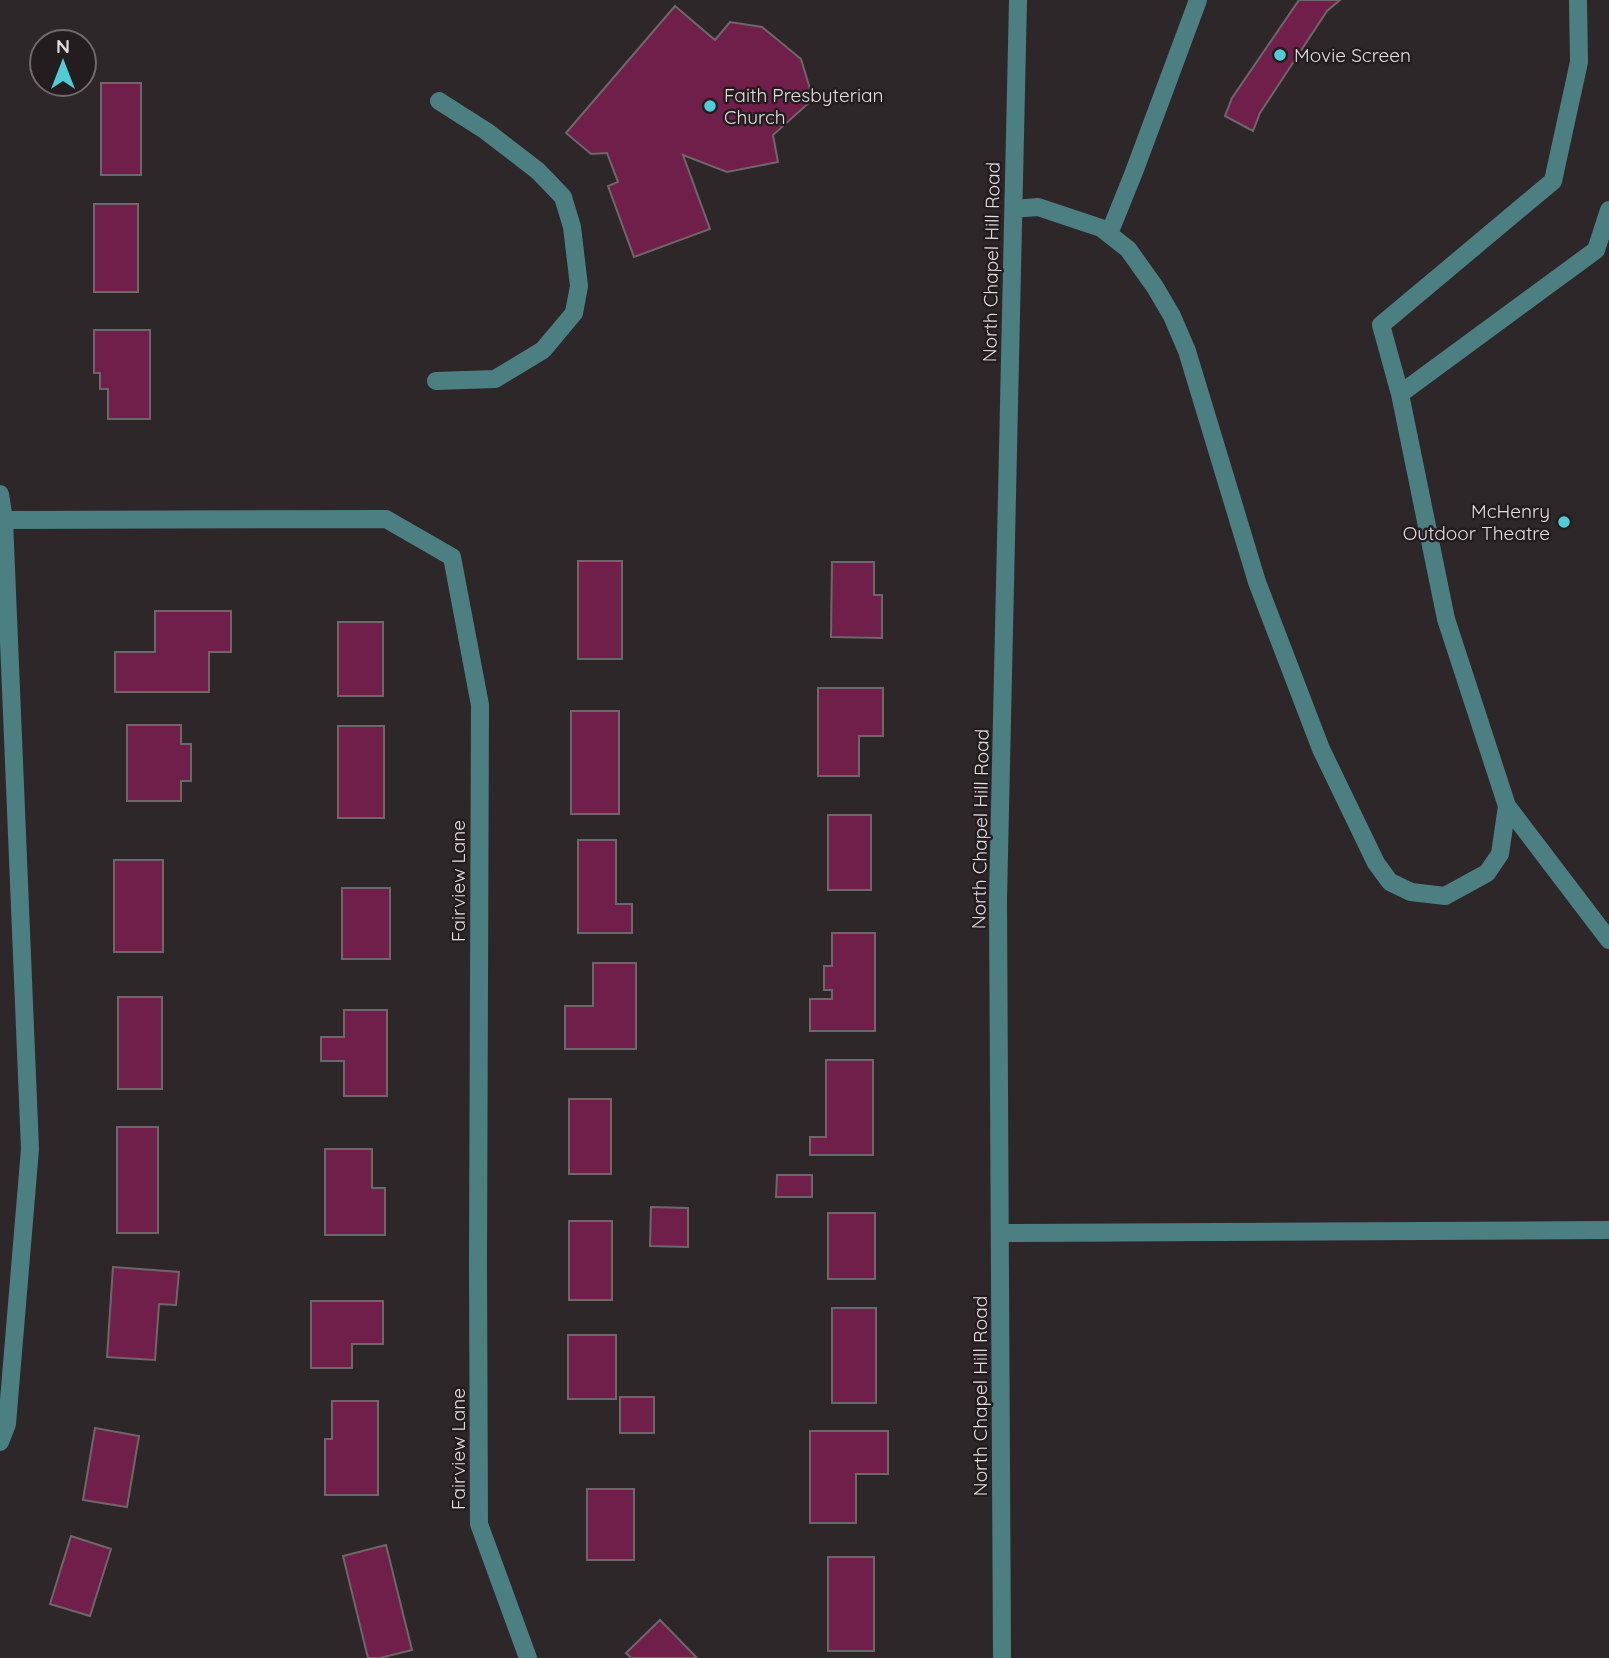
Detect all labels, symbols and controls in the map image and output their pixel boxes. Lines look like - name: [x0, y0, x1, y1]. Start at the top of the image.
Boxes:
- north arrow: [28, 28, 98, 98]
- text: N: [56, 34, 70, 58]
- place label: Movie Screen: [1294, 43, 1411, 67]
- marker: Movie Screen: [1272, 47, 1288, 63]
- place label: Faith Presbyterian Church: [724, 83, 884, 129]
- marker: Faith Presbyterian Church: [702, 98, 718, 114]
- street label: North Chapel Hill Road: [977, 162, 1005, 362]
- place label: McHenry Outdoor Theatre: [1403, 499, 1550, 545]
- marker: McHenry Outdoor Theatre: [1556, 514, 1572, 530]
- street label: North Chapel Hill Road: [966, 729, 994, 929]
- street label: Fairview Lane: [446, 820, 470, 942]
- street label: North Chapel Hill Road: [968, 1296, 992, 1496]
- street label: Fairview Lane: [446, 1388, 470, 1510]

